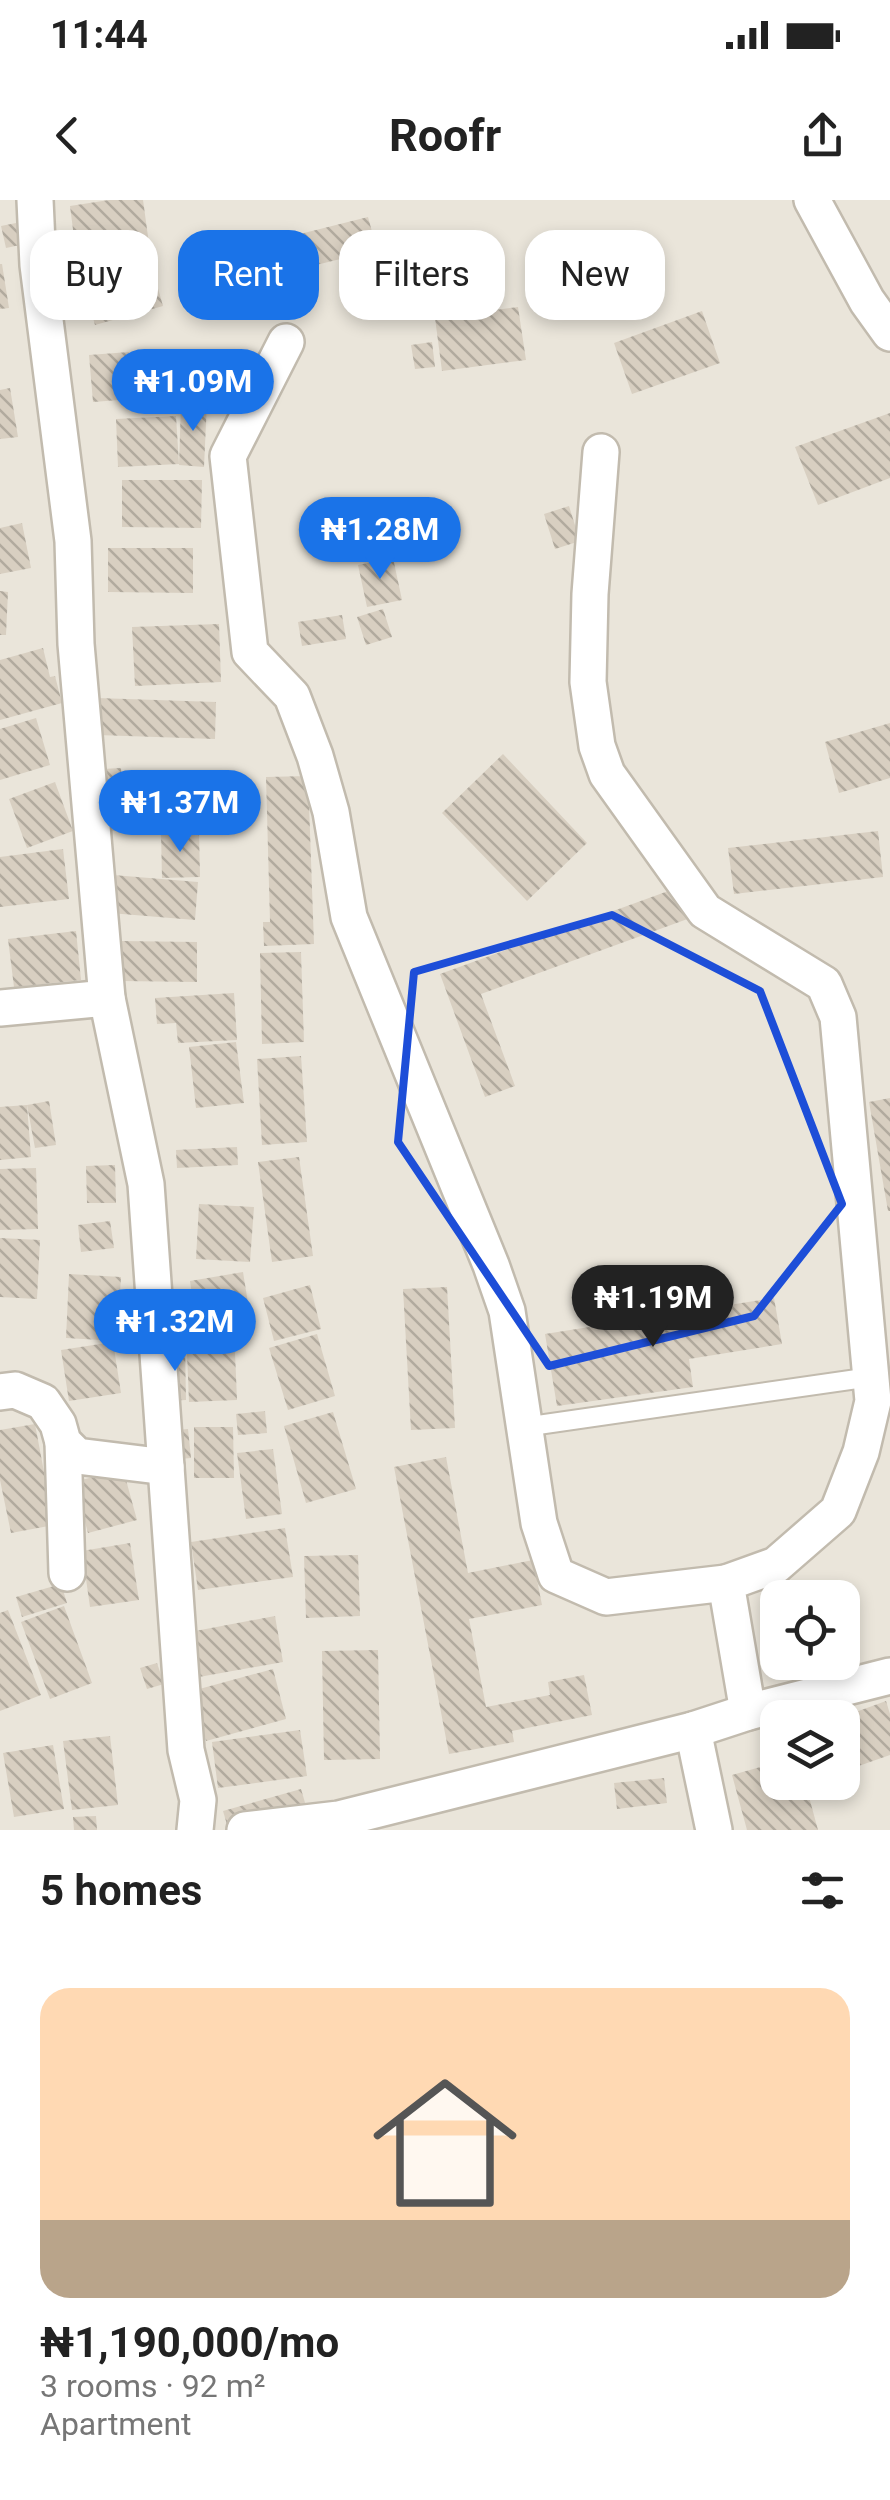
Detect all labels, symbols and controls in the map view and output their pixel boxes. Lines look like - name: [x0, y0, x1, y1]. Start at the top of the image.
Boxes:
- text: 11:44: [50, 13, 148, 57]
- icon: back: [40, 108, 95, 163]
- icon: share: [795, 108, 850, 163]
- text: Roofr: [389, 109, 501, 162]
- chip: Buy: [30, 230, 158, 320]
- chip: Rent: [178, 230, 319, 320]
- chip: Filters: [339, 230, 505, 320]
- chip: New: [525, 230, 665, 320]
- pin: ₦1.09M: [112, 349, 274, 434]
- text: ₦1.09M: [134, 362, 252, 400]
- pin: ₦1.28M: [299, 497, 461, 582]
- text: ₦1.28M: [321, 510, 439, 548]
- pin: ₦1.37M: [99, 770, 261, 855]
- text: ₦1.37M: [121, 783, 239, 821]
- pin: ₦1.19M: [572, 1265, 734, 1350]
- text: ₦1.19M: [594, 1278, 712, 1316]
- pin: ₦1.32M: [94, 1289, 256, 1374]
- text: ₦1.32M: [116, 1302, 234, 1340]
- map controls: [760, 1580, 860, 1800]
- button: locate: [760, 1580, 860, 1680]
- button: layers: [760, 1700, 860, 1800]
- icon: filters: [795, 1863, 850, 1918]
- text: 5 homes: [40, 1866, 202, 1915]
- icon: home: [355, 2053, 535, 2233]
- text: ₦1,190,000/mo: [40, 2318, 339, 2367]
- text: 3 rooms · 92 m²: [40, 2367, 265, 2405]
- text: Apartment: [40, 2405, 192, 2443]

